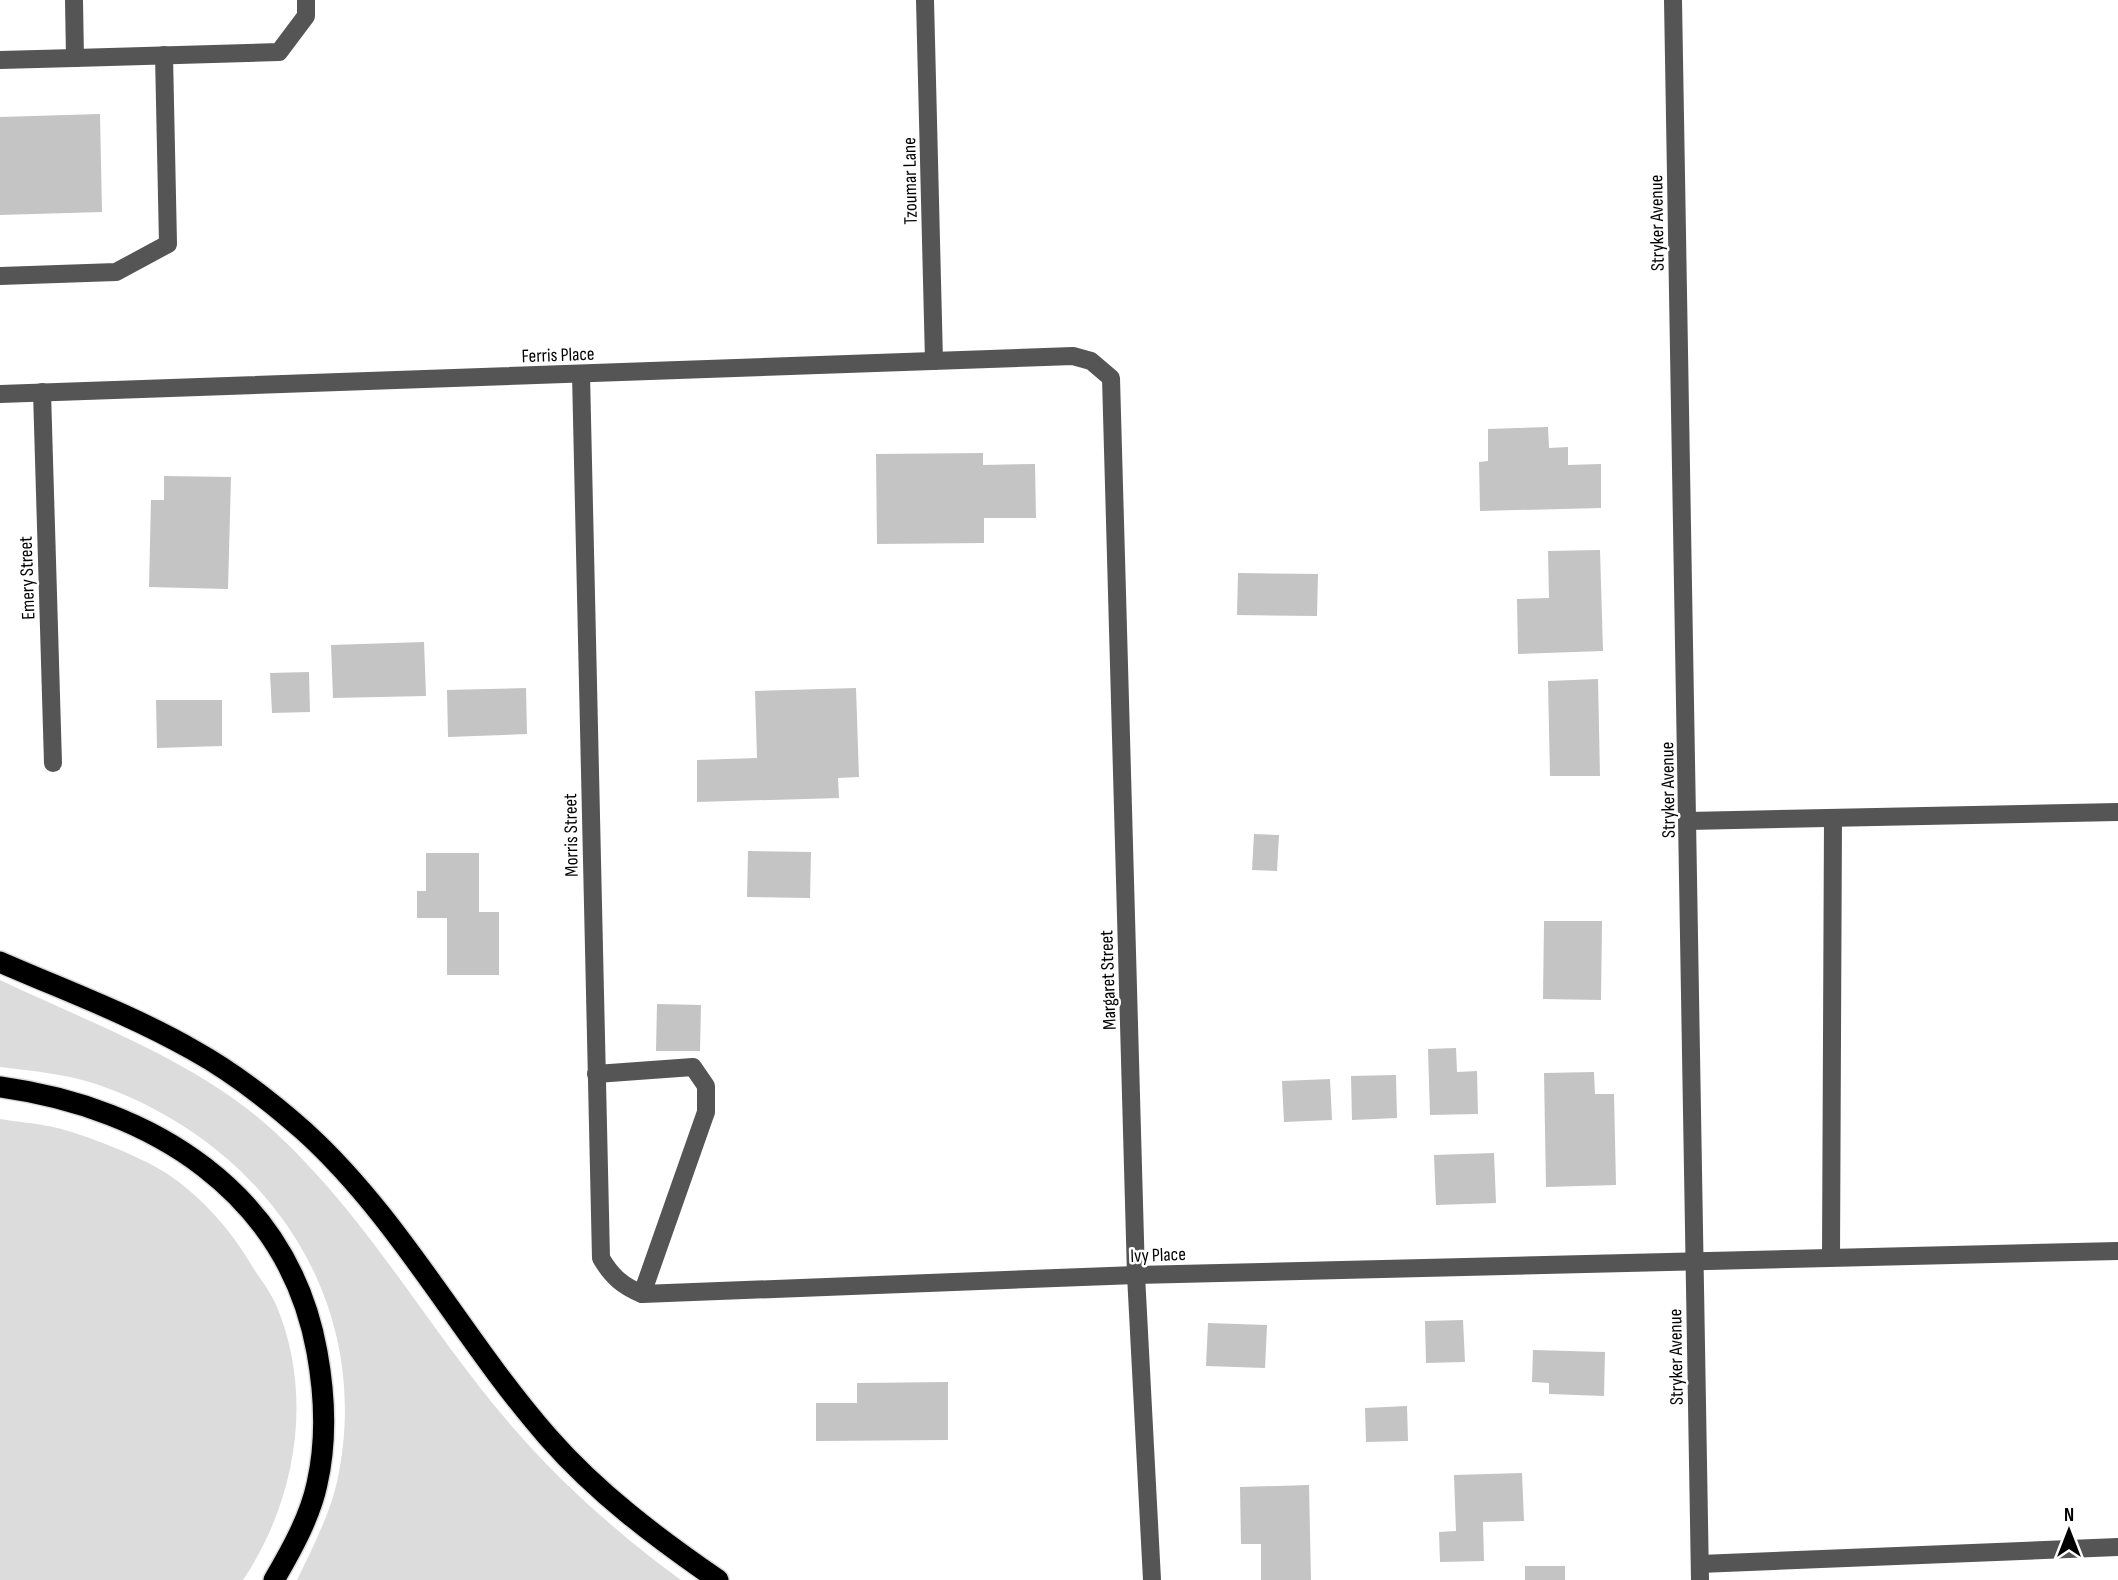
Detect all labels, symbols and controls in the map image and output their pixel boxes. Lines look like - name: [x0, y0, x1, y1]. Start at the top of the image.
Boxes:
- street label: Tzoumar Lane: [898, 137, 923, 225]
- street label: Stryker Avenue: [1645, 175, 1670, 271]
- street label: Ferris Place: [521, 343, 595, 368]
- street label: Emery Street: [15, 536, 40, 620]
- street label: Stryker Avenue: [1656, 742, 1681, 838]
- street label: Morris Street: [559, 793, 584, 877]
- street label: Margaret Street: [1095, 929, 1122, 1030]
- street label: Ivy Place: [1130, 1243, 1186, 1268]
- street label: Stryker Avenue: [1664, 1309, 1689, 1405]
- north arrow: [2034, 1496, 2104, 1566]
- text: N: [2064, 1504, 2074, 1527]

